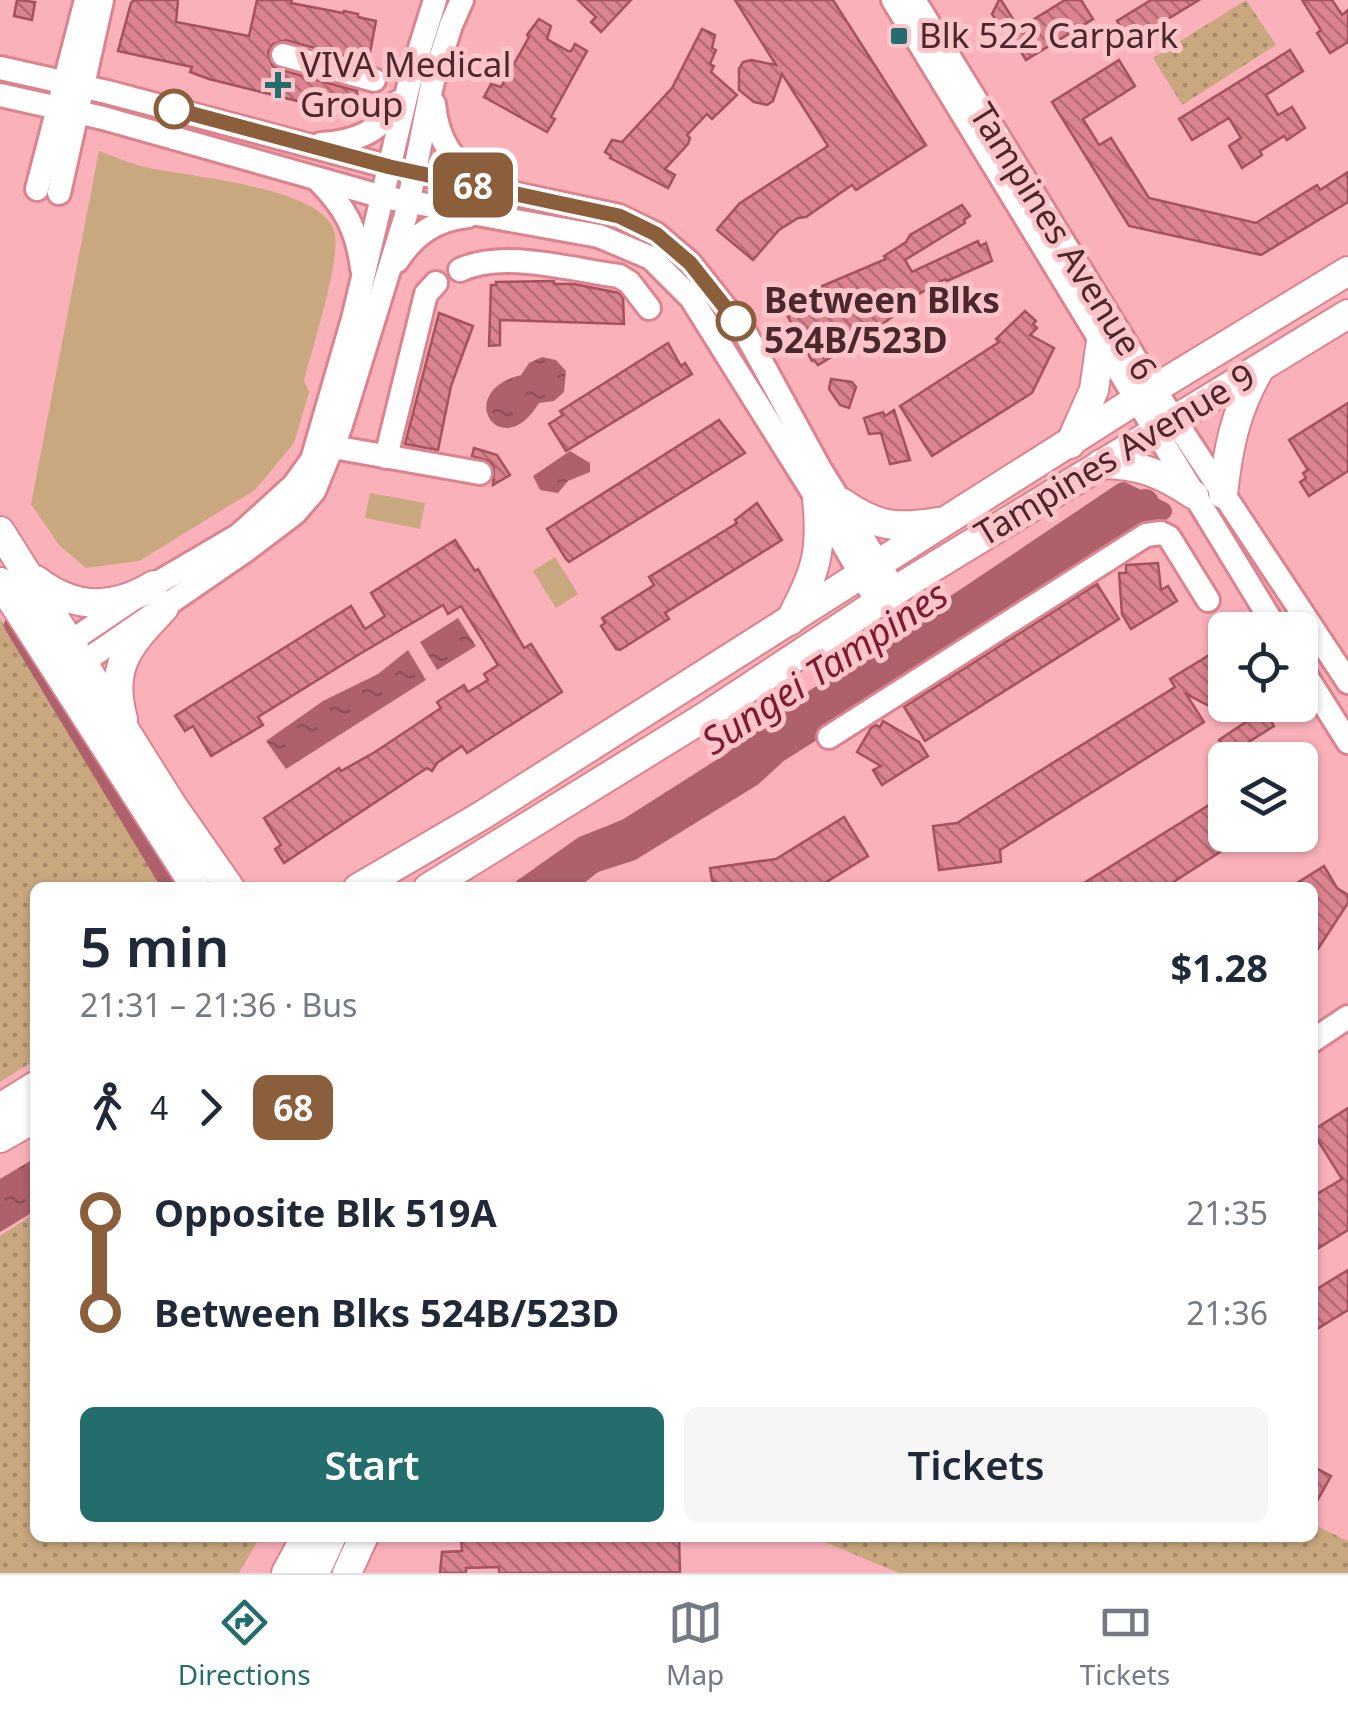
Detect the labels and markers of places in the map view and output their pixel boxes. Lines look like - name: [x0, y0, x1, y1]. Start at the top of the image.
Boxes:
- place label: Blk 522 Carpark: [919, 11, 1179, 58]
- marker: Blk 522 Carpark: [888, 25, 910, 47]
- place label: VIVA Medical Group: [300, 40, 511, 127]
- marker: VIVA Medical Group: [265, 72, 291, 98]
- unlabelled marker: [155, 90, 193, 128]
- place label: Between Blks 524B/523D: [764, 276, 1000, 363]
- marker: Between Blks 524B/523D: [717, 302, 755, 340]

